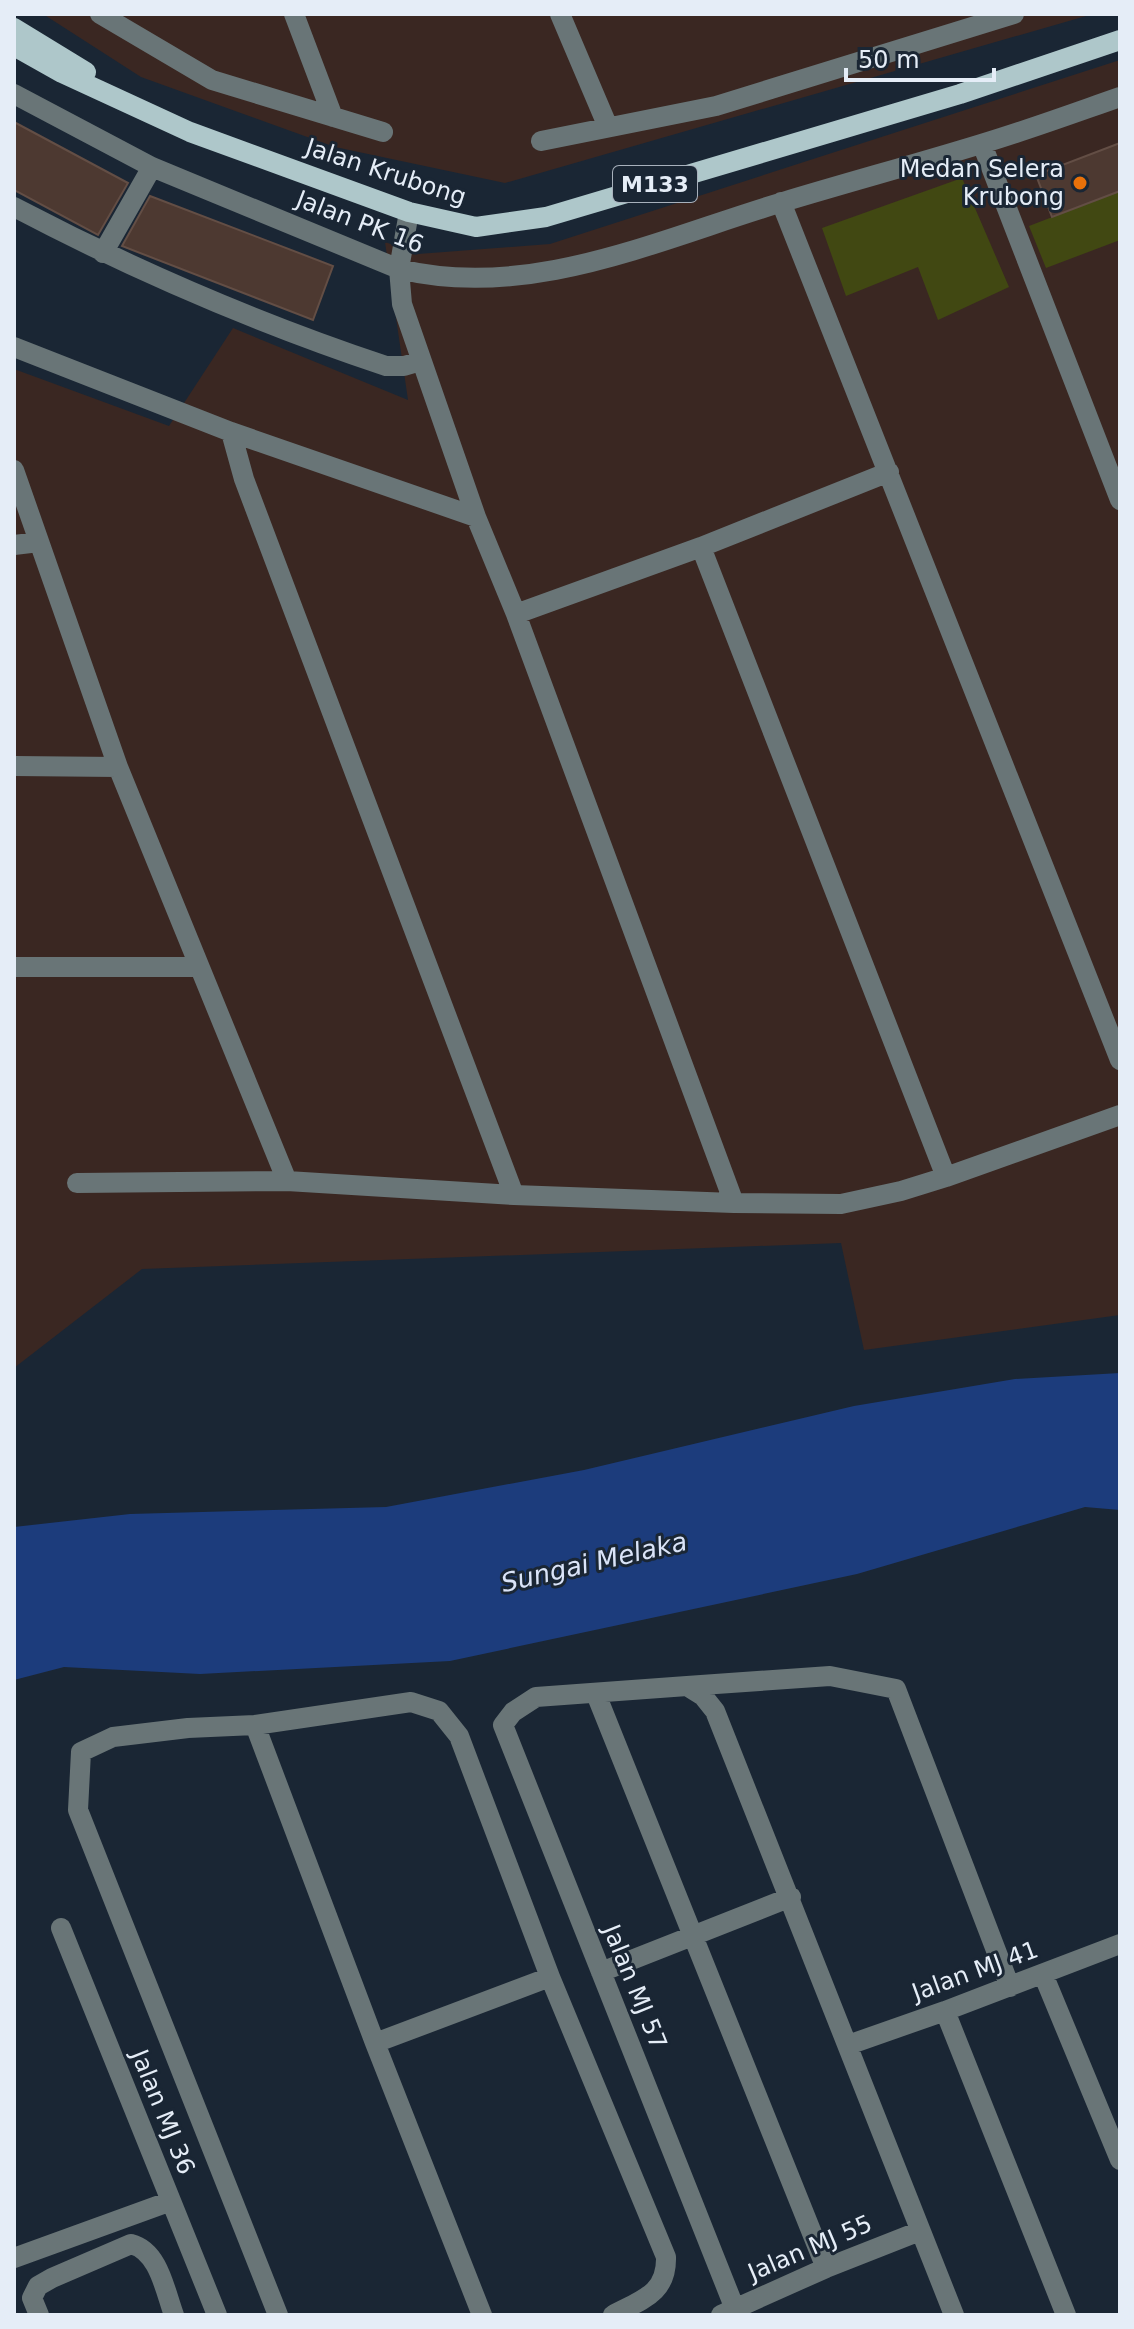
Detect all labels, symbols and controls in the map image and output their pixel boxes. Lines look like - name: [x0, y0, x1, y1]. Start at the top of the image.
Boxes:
- scale bar: [846, 32, 994, 82]
- text: 50 m: [858, 46, 920, 74]
- street label: Jalan Krubong: [300, 132, 470, 211]
- place label: Medan Selera Krubong: [900, 155, 1064, 211]
- road number: M133: [613, 166, 697, 202]
- marker: Medan Selera Krubong: [1071, 174, 1089, 192]
- street label: Jalan PK 16: [290, 184, 428, 259]
- water label: Sungai Melaka: [498, 1526, 690, 1598]
- street label: Jalan MJ 57: [597, 1919, 673, 2053]
- street label: Jalan MJ 41: [906, 1935, 1042, 2007]
- street label: Jalan MJ 36: [125, 2044, 201, 2178]
- street label: Jalan MJ 55: [742, 2209, 876, 2287]

